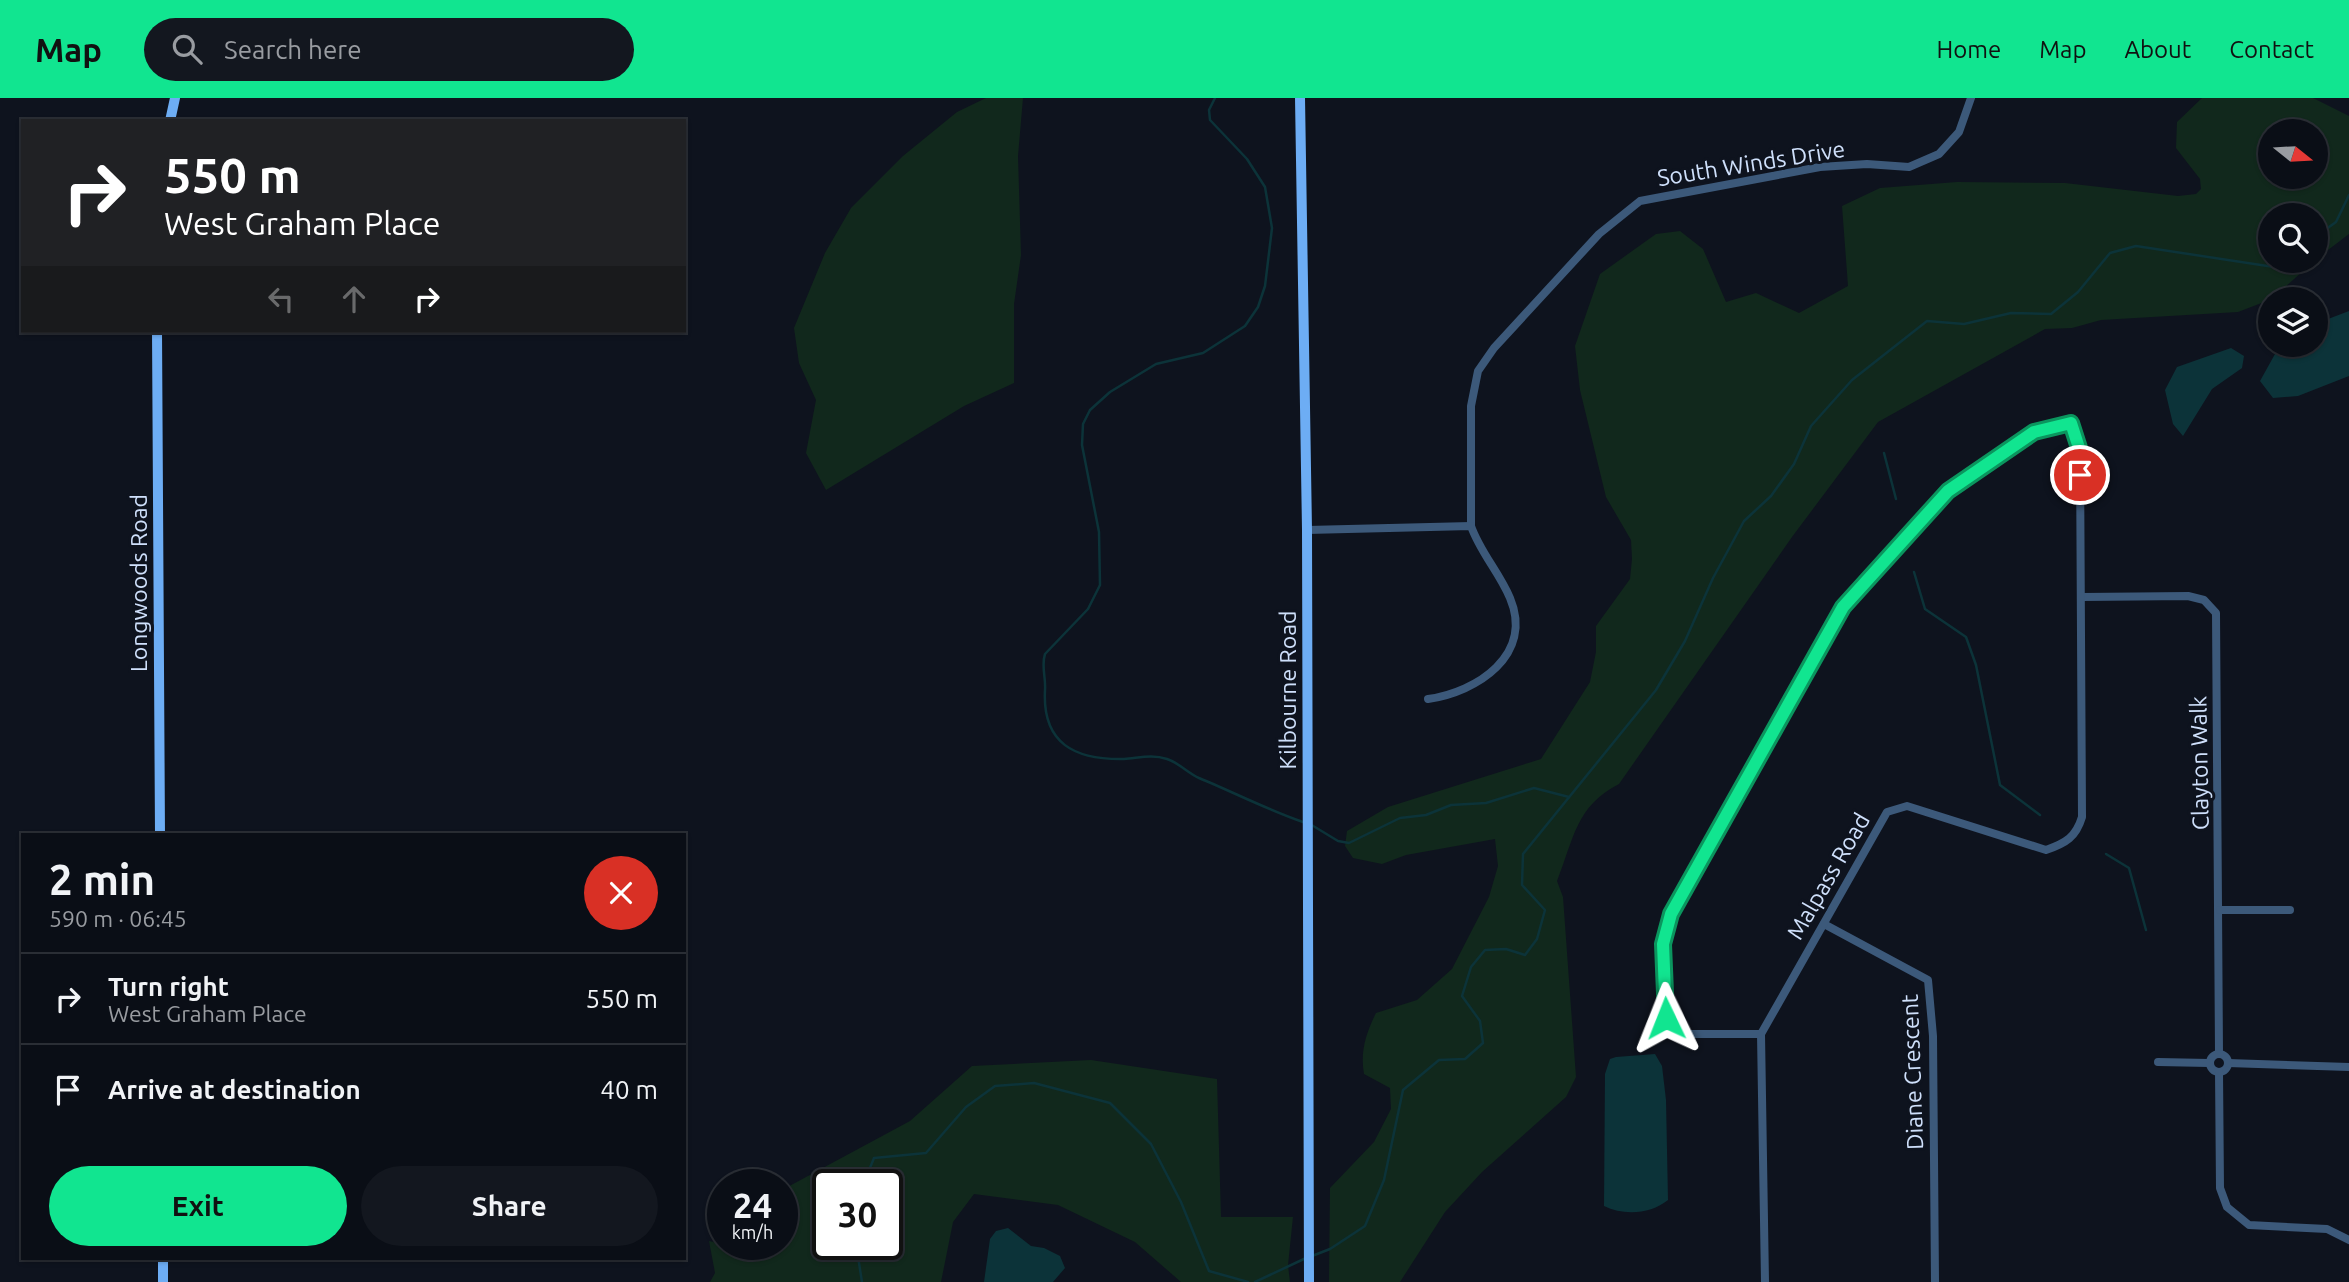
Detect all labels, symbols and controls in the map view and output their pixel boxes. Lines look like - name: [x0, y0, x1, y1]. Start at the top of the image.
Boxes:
- search box: [144, 18, 634, 81]
- icon: search: [168, 30, 206, 68]
- text: Map: [35, 31, 102, 68]
- text: Search here: [224, 35, 362, 64]
- text: Home: [1936, 36, 2001, 63]
- text: Map: [2039, 36, 2086, 63]
- text: About: [2124, 36, 2191, 63]
- text: Contact: [2229, 36, 2314, 63]
- north arrow: [2258, 119, 2328, 189]
- map controls: [2258, 119, 2328, 357]
- street label: South Winds Drive: [1655, 136, 1847, 190]
- icon: right: [49, 147, 140, 238]
- text: 550 m: [164, 147, 301, 202]
- button: search: [2258, 203, 2328, 273]
- text: West Graham Place: [164, 205, 440, 241]
- icon: left: [262, 280, 300, 318]
- icon: ahead: [335, 280, 373, 318]
- icon: right: [408, 280, 446, 318]
- button: layers: [2258, 287, 2328, 357]
- pin: [2050, 445, 2110, 505]
- icon: arrive: [2061, 456, 2099, 494]
- street label: Longwoods Road: [126, 494, 151, 672]
- street label: Kilbourne Road: [1275, 611, 1300, 769]
- street label: Clayton Walk: [2185, 695, 2213, 830]
- street label: Malpass Road: [1782, 809, 1874, 943]
- text: 2 min: [49, 856, 155, 903]
- button: close: [584, 856, 658, 930]
- text: 590 m · 06:45: [49, 906, 187, 931]
- text: Turn right: [108, 972, 229, 1001]
- icon: right: [49, 980, 87, 1018]
- position arrow: [1629, 981, 1703, 1055]
- text: 550 m: [586, 984, 658, 1013]
- street label: Diane Crescent: [1897, 994, 1927, 1150]
- text: West Graham Place: [108, 1001, 307, 1026]
- icon: arrive: [49, 1071, 87, 1109]
- text: Arrive at destination: [108, 1075, 361, 1104]
- text: 40 m: [600, 1075, 658, 1104]
- button: Exit: [49, 1166, 347, 1246]
- button: Share: [361, 1166, 658, 1246]
- speed limit sign: 30: [812, 1169, 903, 1260]
- text: 24: [733, 1185, 772, 1225]
- text: km/h: [732, 1222, 773, 1242]

